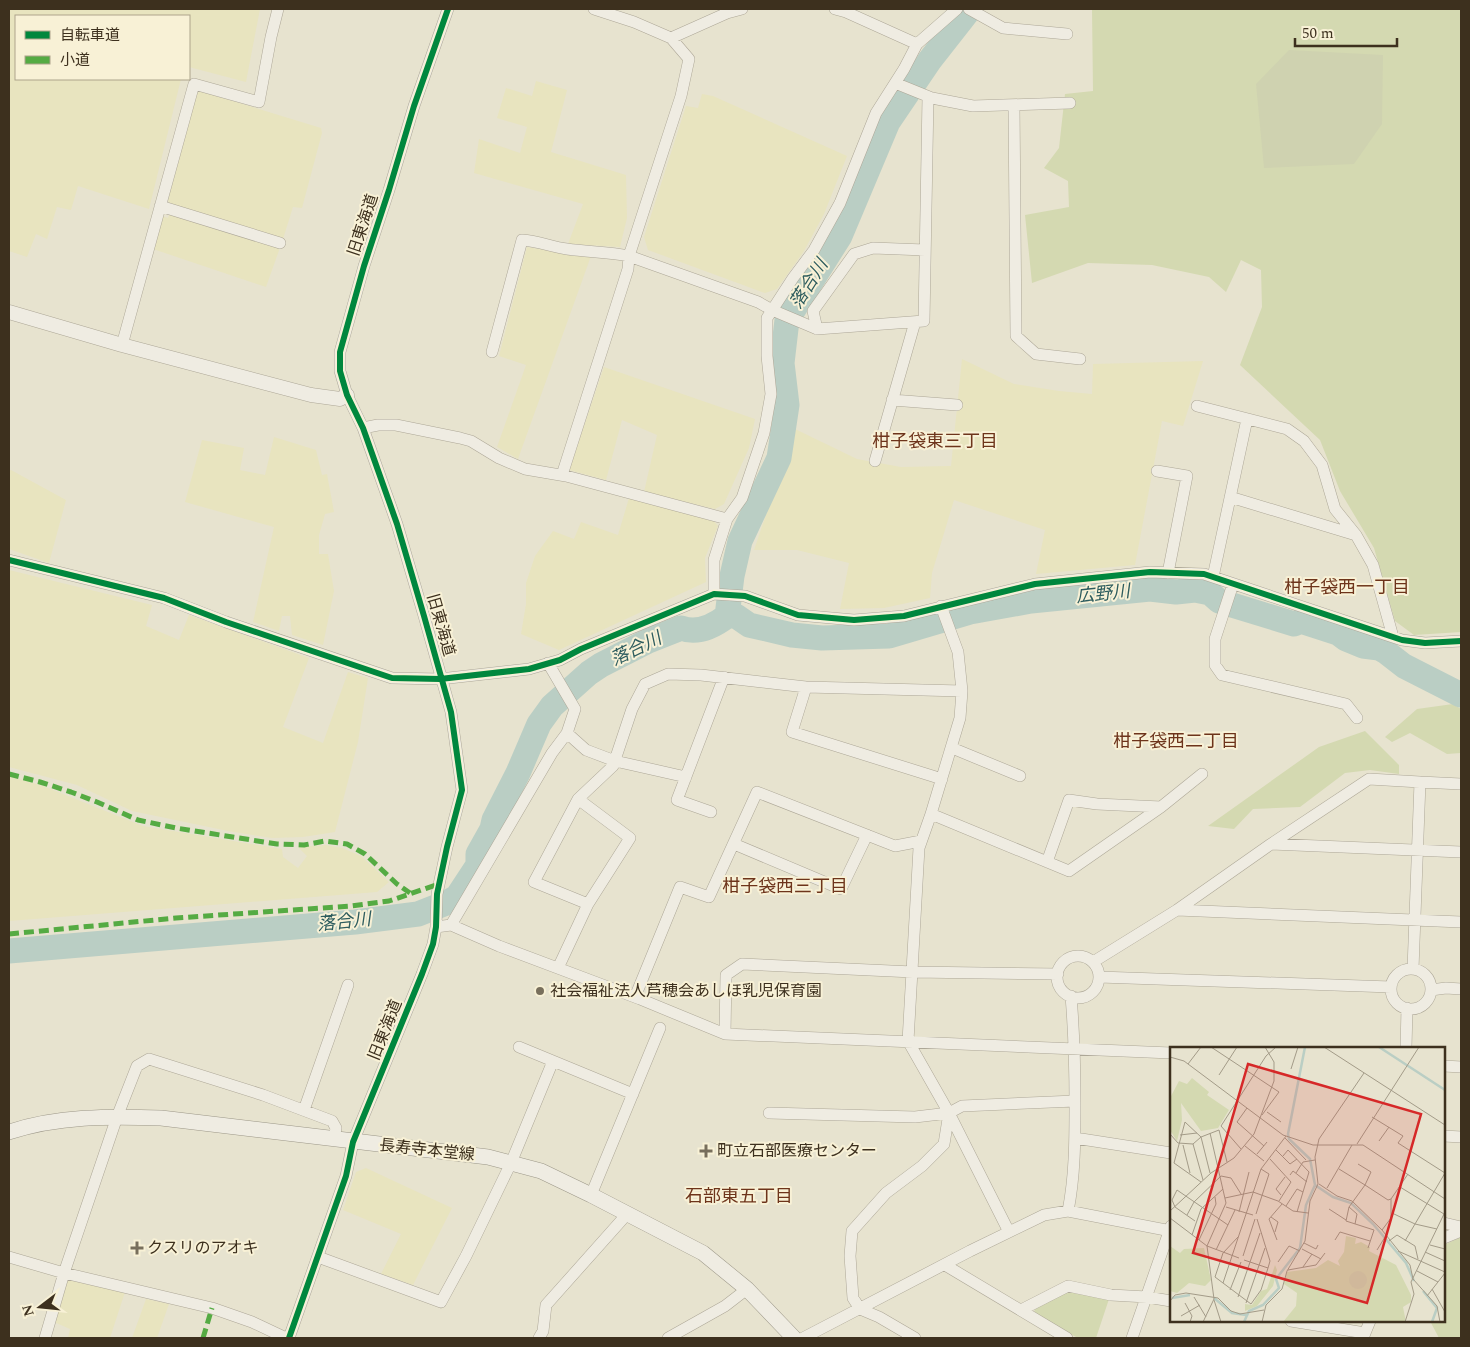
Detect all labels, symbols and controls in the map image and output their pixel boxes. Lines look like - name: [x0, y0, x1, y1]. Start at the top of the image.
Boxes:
- legend: [15, 15, 190, 80]
- scale bar: [1295, 15, 1398, 47]
- text: 50 m: [1302, 22, 1334, 45]
- text: 自転車道: [60, 24, 120, 47]
- text: 小道: [60, 49, 90, 72]
- street label: 旧東海道: [342, 191, 384, 259]
- water label: 落合川: [783, 252, 836, 314]
- district label: 柑子袋東三丁目: [872, 428, 998, 455]
- district label: 柑子袋西一丁目: [1284, 574, 1410, 601]
- water label: 広野川: [1075, 578, 1133, 610]
- street label: 旧東海道: [421, 591, 461, 659]
- water label: 落合川: [606, 624, 668, 673]
- district label: 柑子袋西二丁目: [1113, 728, 1239, 755]
- district label: 柑子袋西三丁目: [722, 873, 848, 900]
- water label: 落合川: [316, 906, 374, 938]
- place label: 社会福祉法人芦穂会あしほ乳児保育園: [550, 979, 822, 1003]
- marker: 社会福祉法人芦穂会あしほ乳児保育園: [534, 985, 546, 997]
- street label: 旧東海道: [362, 996, 408, 1064]
- inset map: [1170, 1047, 1445, 1322]
- street label: 長寿寺本堂線: [378, 1133, 476, 1167]
- place label: 町立石部医療センター: [717, 1139, 877, 1163]
- marker: 町立石部医療センター: [699, 1144, 713, 1158]
- district label: 石部東五丁目: [685, 1183, 793, 1210]
- place label: クスリのアオキ: [147, 1236, 259, 1260]
- marker: クスリのアオキ: [131, 1242, 143, 1254]
- north arrow: [15, 1282, 65, 1332]
- text: N: [16, 1302, 40, 1319]

